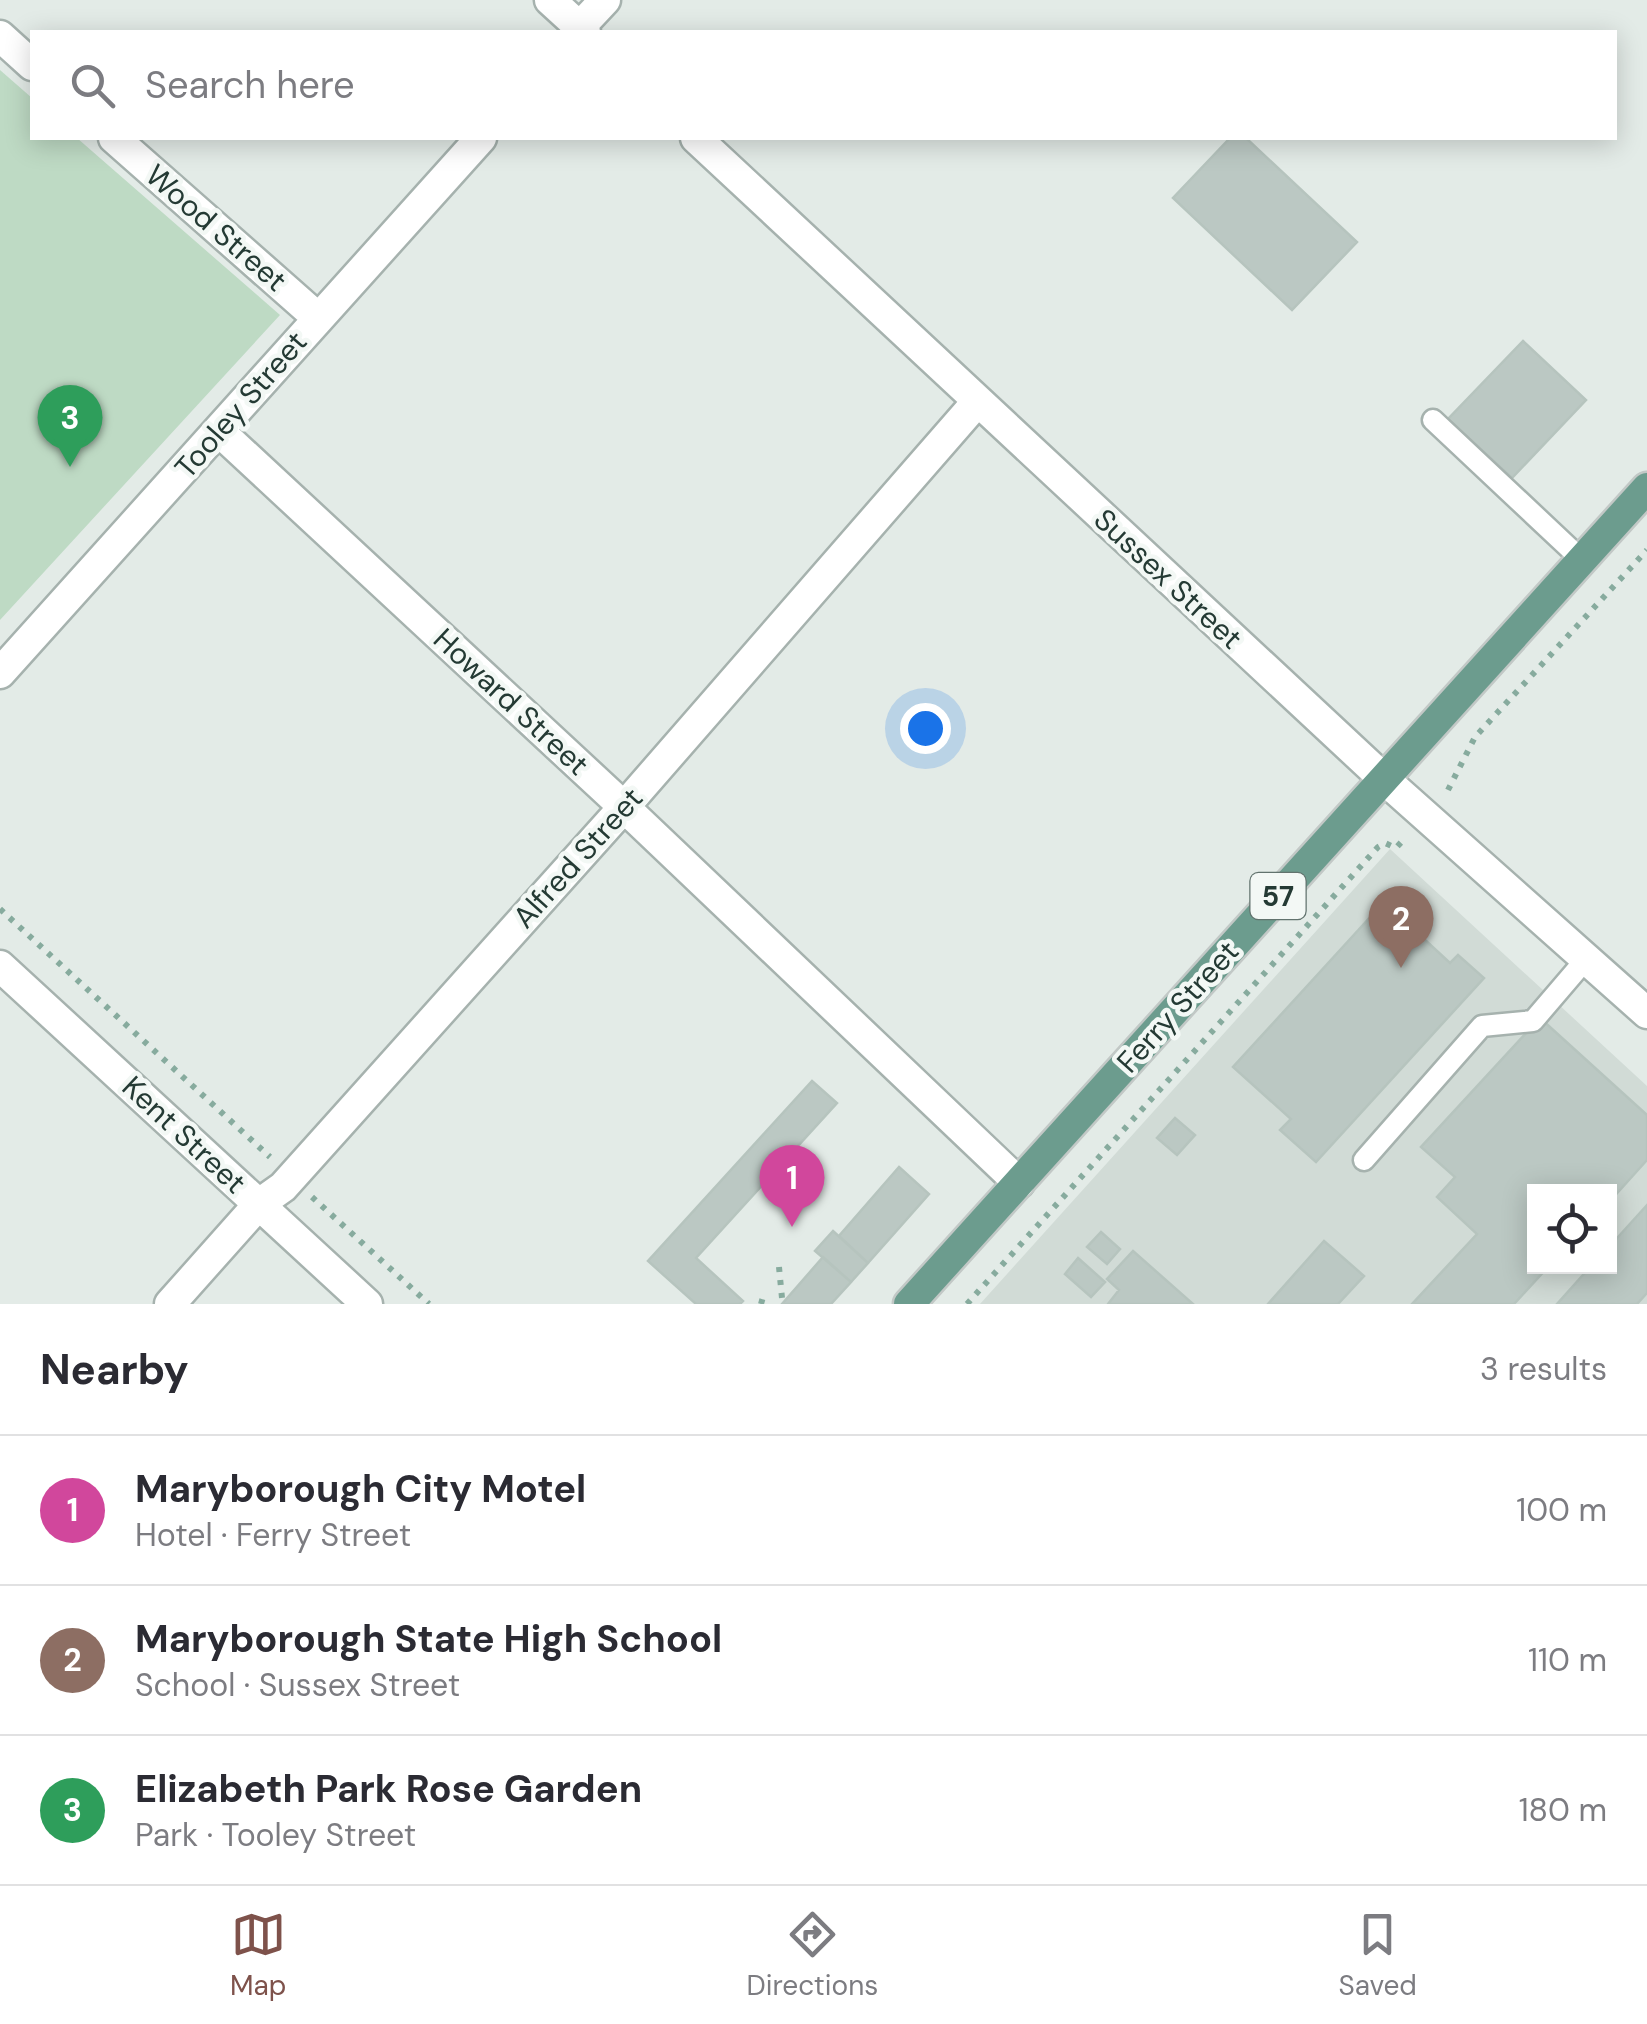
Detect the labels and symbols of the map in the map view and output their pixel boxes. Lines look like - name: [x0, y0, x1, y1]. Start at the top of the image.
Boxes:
- street label: Wood Street: [138, 156, 295, 300]
- street label: Tooley Street: [166, 323, 315, 486]
- pin: 3: [38, 384, 102, 467]
- street label: Sussex Street: [1086, 500, 1251, 657]
- street label: Howard Street: [425, 620, 597, 784]
- your location: [900, 703, 951, 754]
- street label: Alfred Street: [504, 779, 651, 936]
- road number: 57: [1250, 873, 1306, 919]
- pin: 2: [1368, 886, 1434, 968]
- street label: Ferry Street: [1108, 933, 1247, 1081]
- street label: Kent Street: [114, 1067, 255, 1202]
- pin: 1: [760, 1144, 824, 1227]

